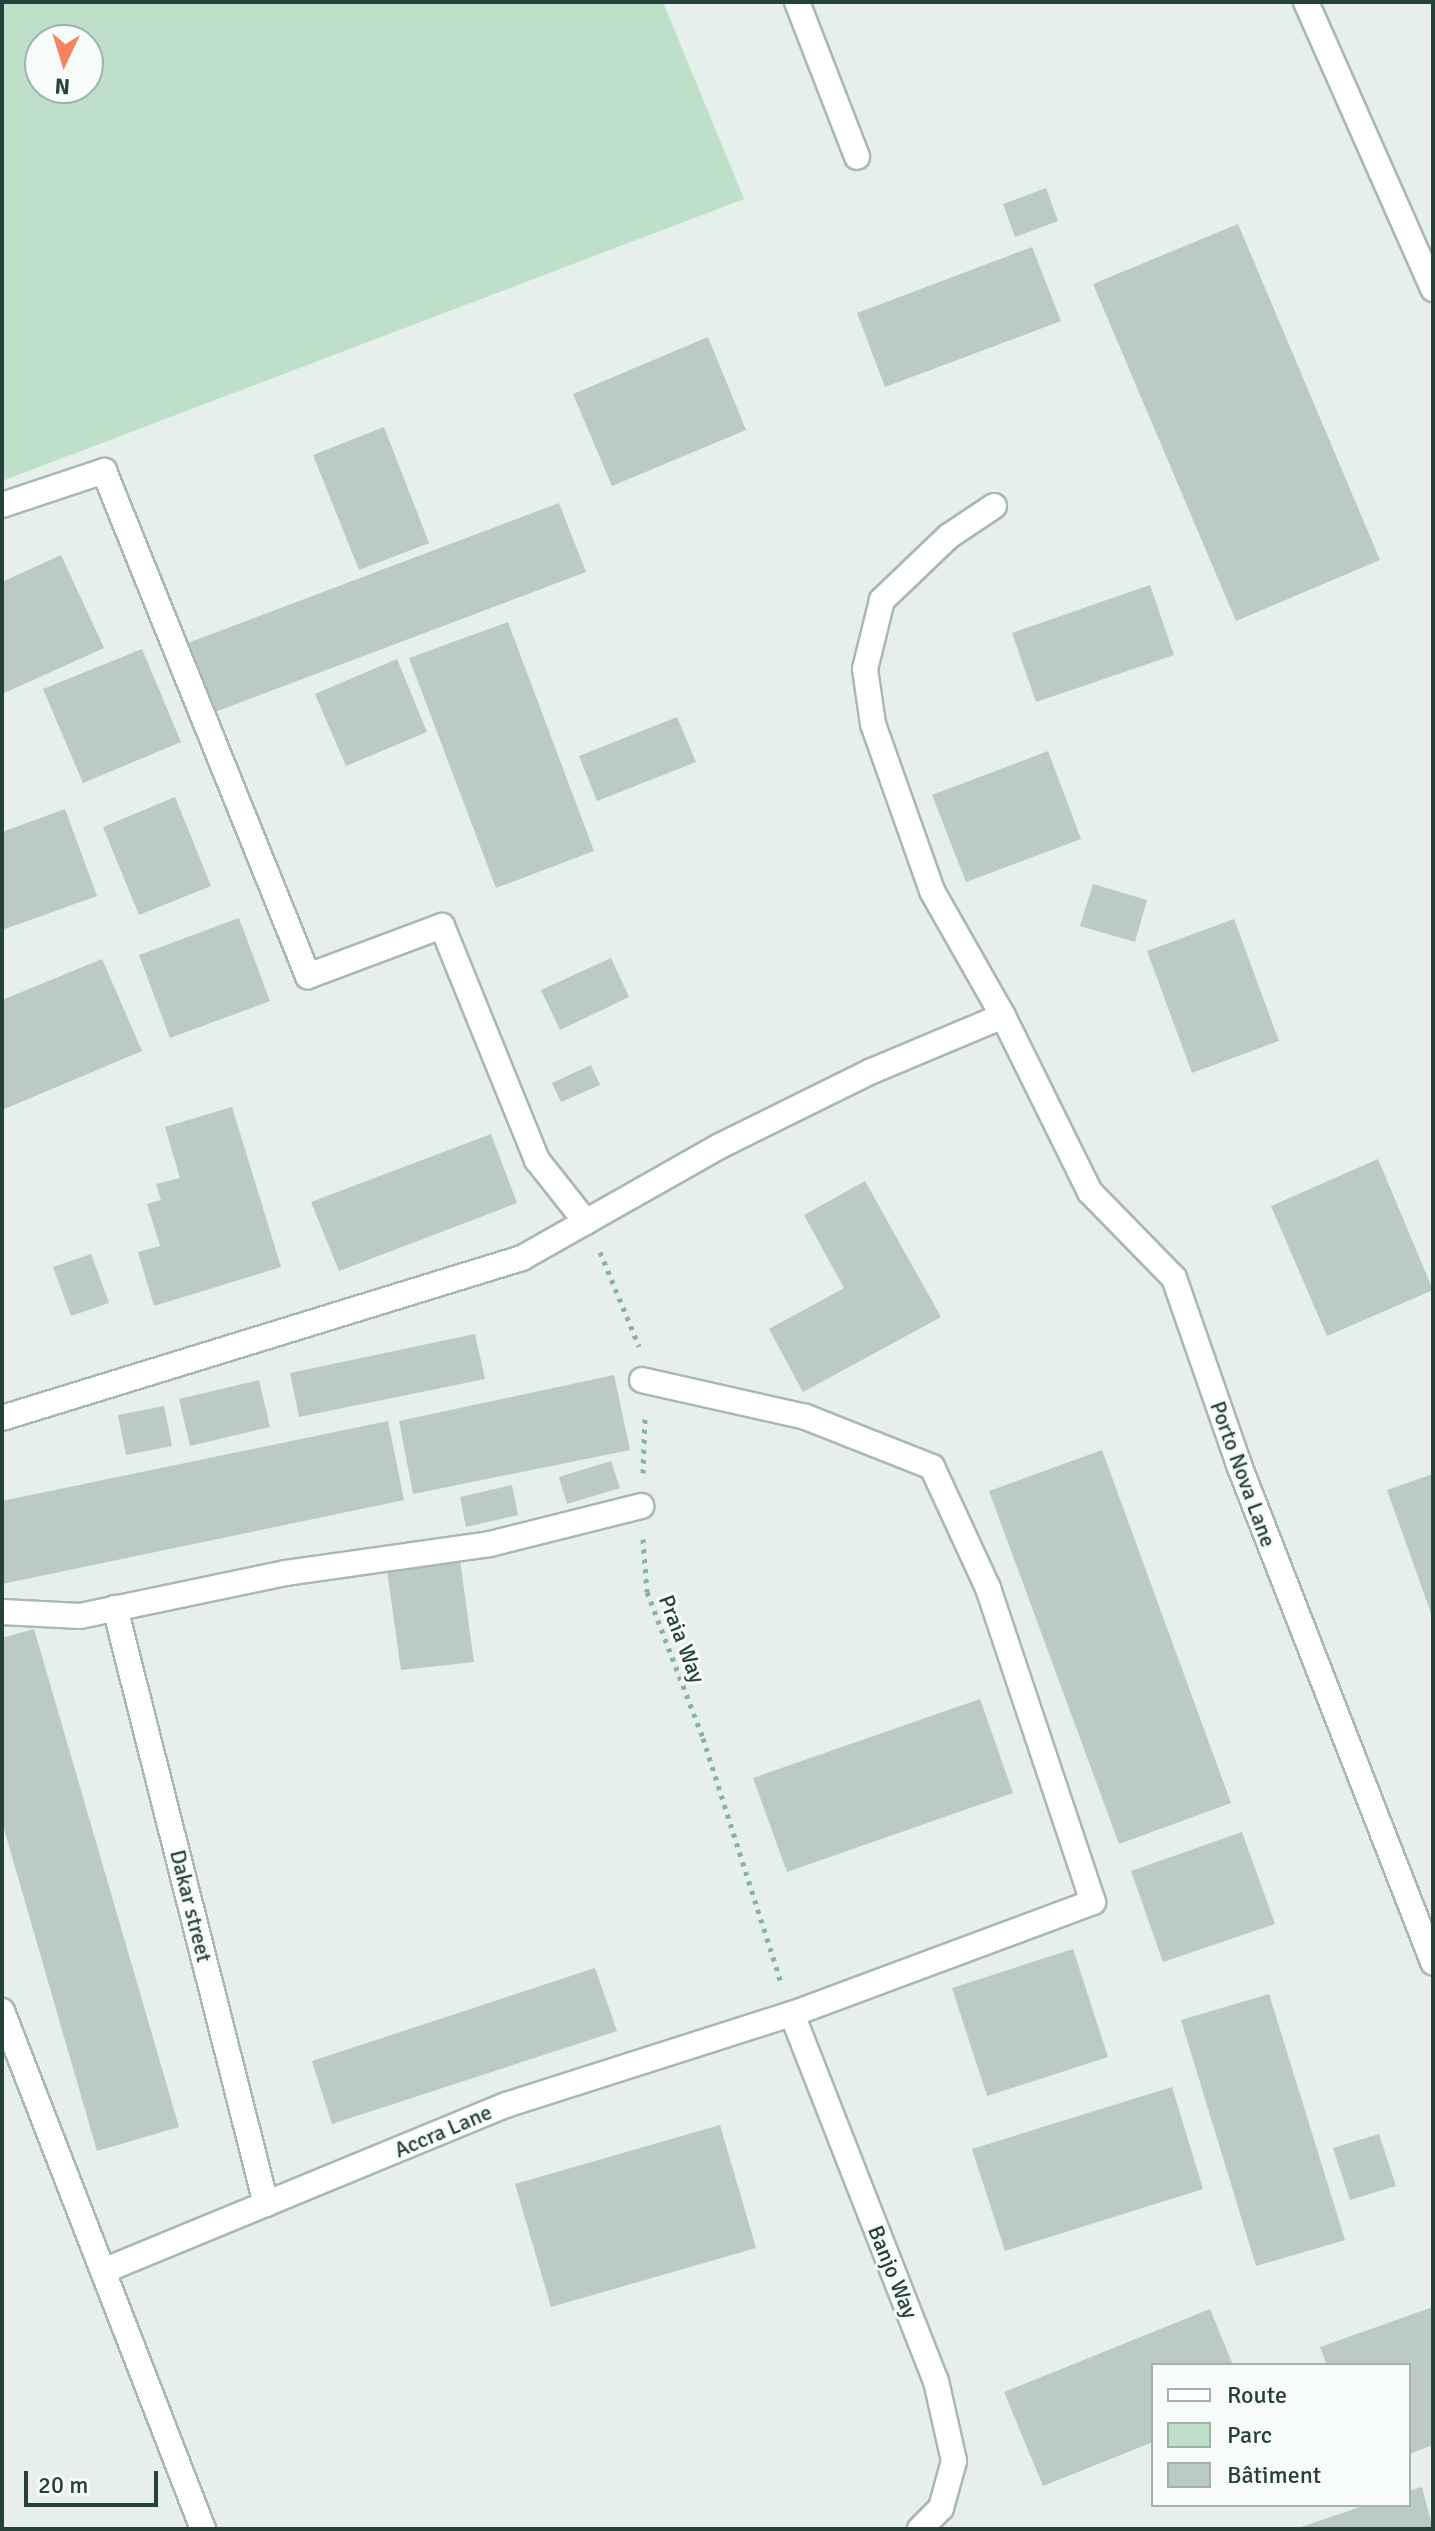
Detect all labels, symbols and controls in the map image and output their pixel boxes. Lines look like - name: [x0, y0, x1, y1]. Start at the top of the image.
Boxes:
- north arrow: [24, 24, 104, 104]
- text: N: [54, 72, 71, 100]
- street label: Porto Nova Lane: [1204, 1397, 1282, 1551]
- street label: Praia Way: [653, 1591, 711, 1687]
- street label: Dakar street: [164, 1847, 218, 1965]
- street label: Accra Lane: [390, 2099, 496, 2163]
- street label: Banjo Way: [862, 2222, 924, 2322]
- legend: [1151, 2363, 1411, 2507]
- text: Route: [1227, 2380, 1287, 2410]
- text: Parc: [1227, 2420, 1272, 2450]
- scale bar: [28, 2455, 162, 2505]
- text: Bâtiment: [1227, 2460, 1321, 2490]
- text: 20 m: [38, 2470, 88, 2500]

